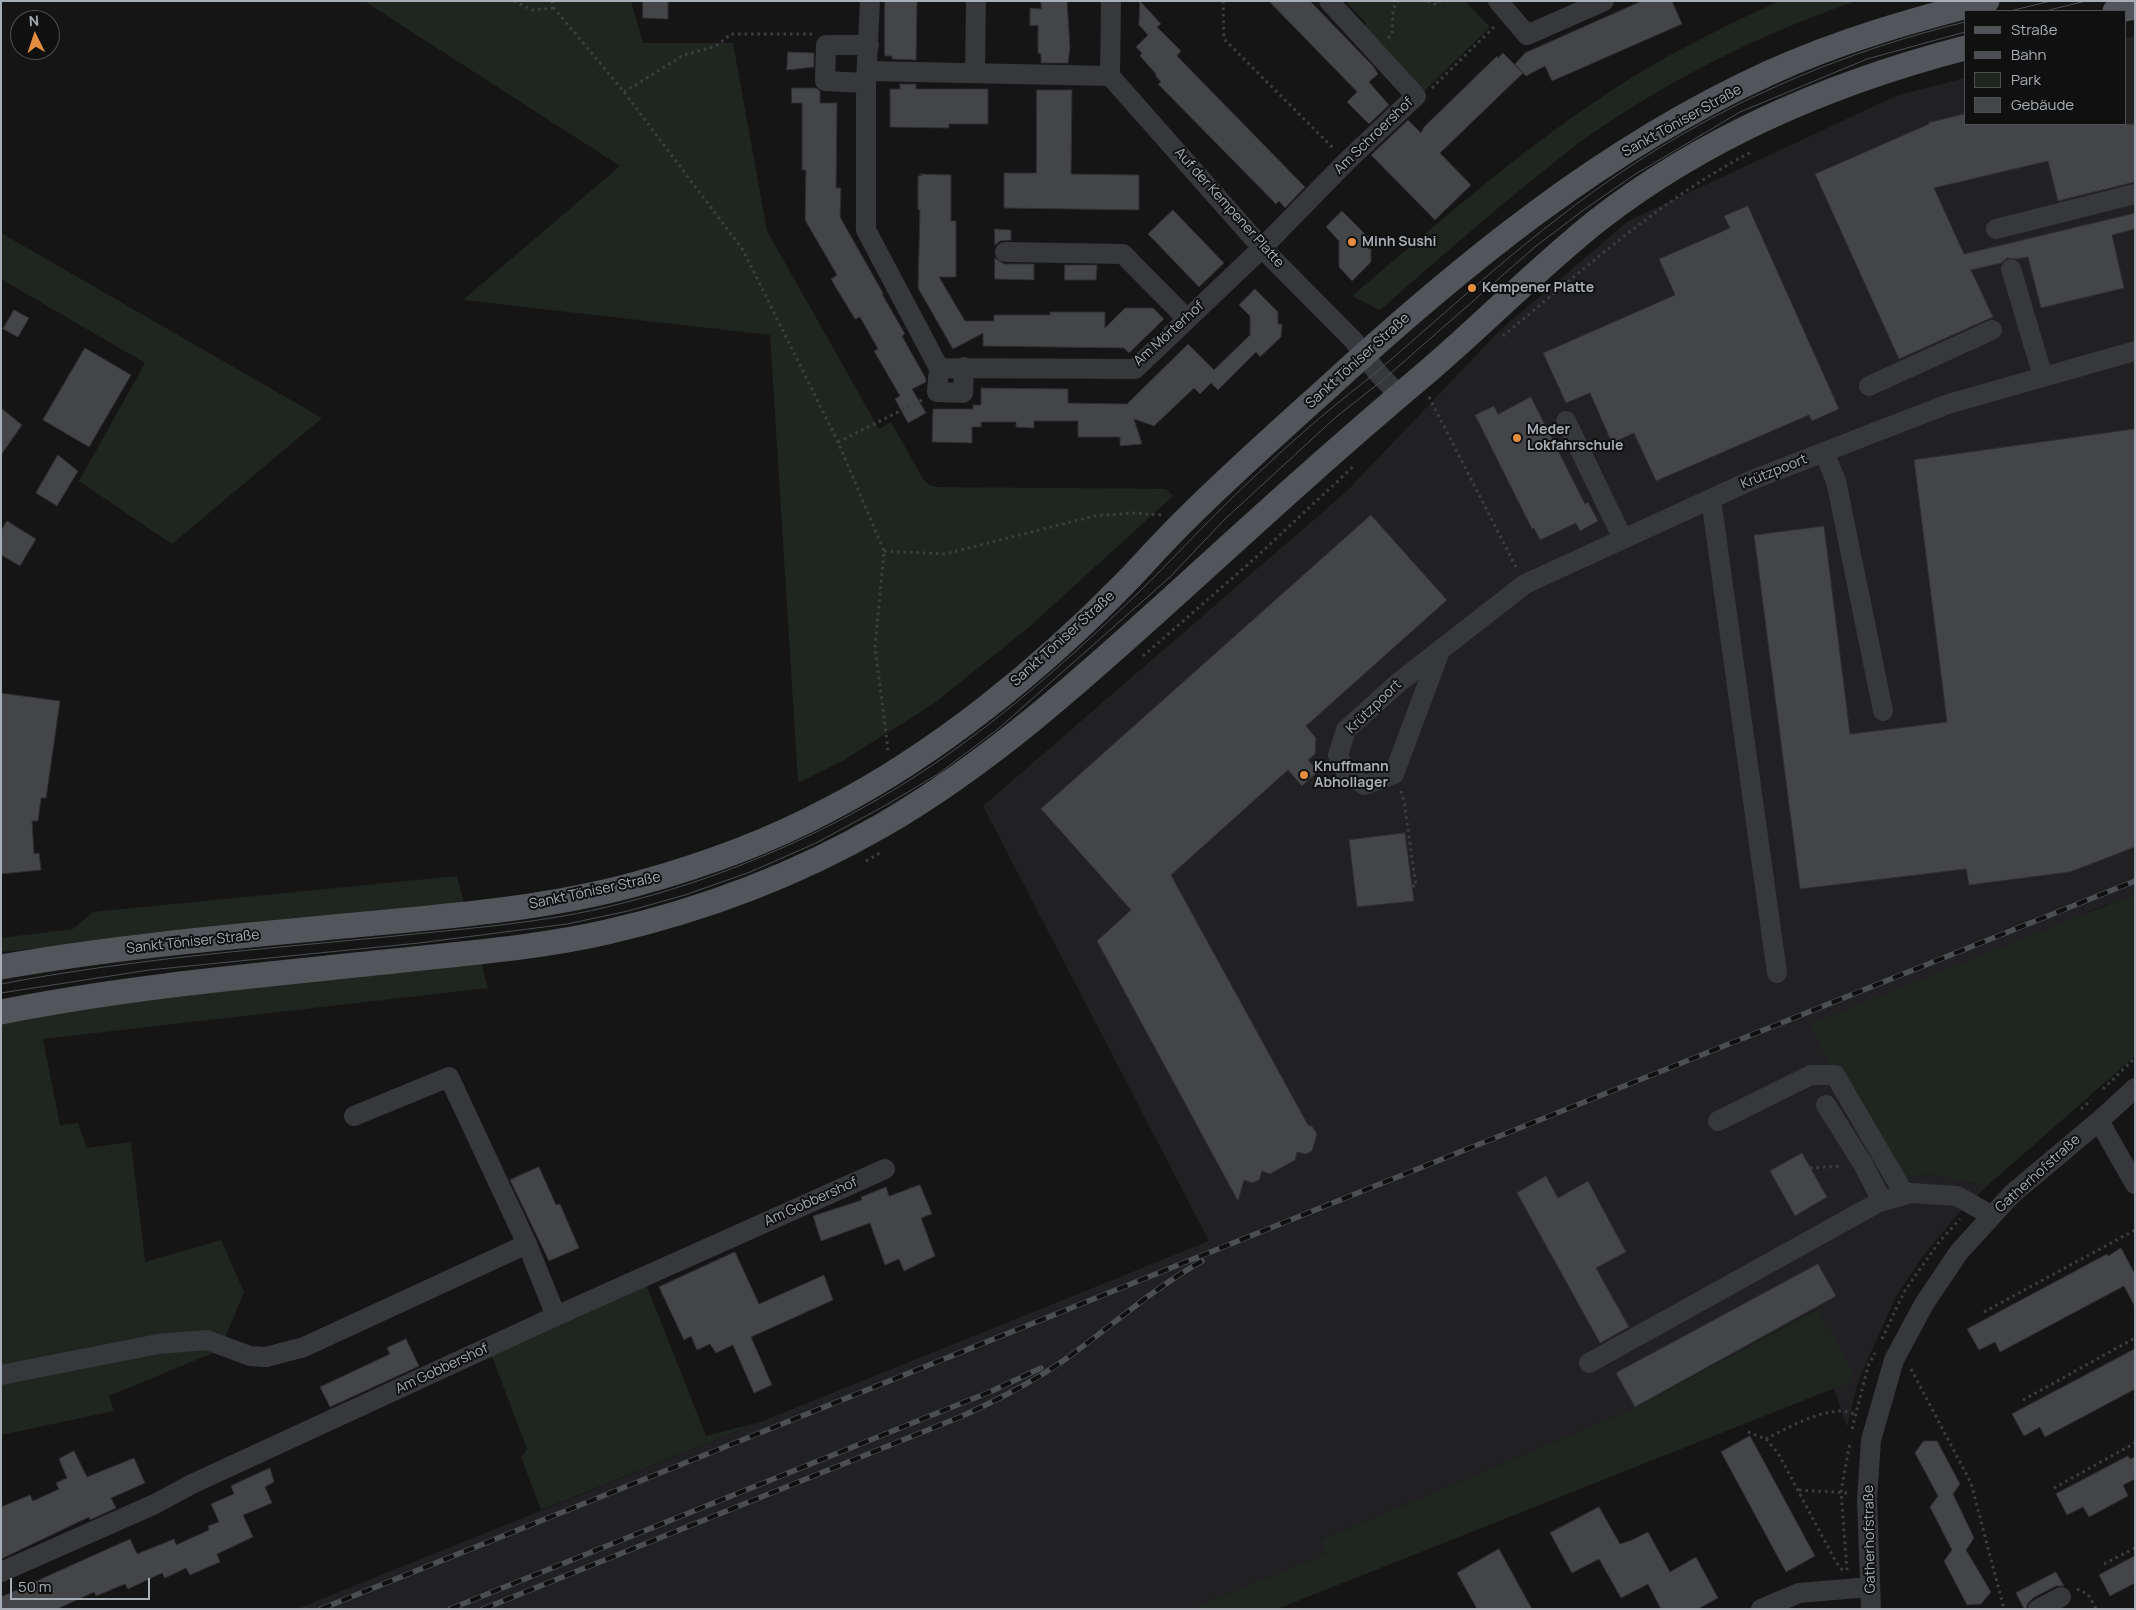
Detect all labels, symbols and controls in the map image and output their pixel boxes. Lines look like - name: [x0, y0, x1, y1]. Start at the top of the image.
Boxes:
- north arrow: [10, 10, 60, 60]
- legend: [1964, 10, 2126, 125]
- text: N: [28, 11, 40, 30]
- text: Straße: [2011, 19, 2057, 40]
- text: Bahn: [2011, 44, 2046, 65]
- text: Park: [2011, 69, 2041, 90]
- street label: Sankt Töniser Straße: [1619, 81, 1745, 161]
- street label: Am Schroershof: [1331, 94, 1417, 178]
- text: Gebäude: [2011, 94, 2074, 115]
- street label: Auf der Kempener Platte: [1171, 145, 1287, 271]
- place label: Minh Sushi: [1362, 234, 1436, 250]
- marker: Minh Sushi: [1346, 236, 1358, 248]
- place label: Kempener Platte: [1482, 280, 1594, 296]
- marker: Kempener Platte: [1466, 282, 1478, 294]
- street label: Am Mörterhof: [1130, 298, 1208, 370]
- street label: Sankt Töniser Straße: [1303, 310, 1413, 412]
- place label: Meder Lokfahrschule: [1527, 422, 1623, 454]
- marker: Meder Lokfahrschule: [1511, 432, 1523, 444]
- street label: Krützpoort: [1738, 451, 1810, 493]
- street label: Sankt Töniser Straße: [1008, 588, 1118, 690]
- street label: Krützpoort: [1343, 677, 1405, 737]
- place label: Knuffmann Abhollager: [1314, 759, 1389, 792]
- marker: Knuffmann Abhollager: [1298, 769, 1310, 781]
- street label: Sankt Töniser Straße: [528, 869, 662, 913]
- street label: Sankt Töniser Straße: [126, 927, 260, 957]
- street label: Gatherhofstraße: [1992, 1131, 2084, 1217]
- street label: Am Gobbershof: [762, 1174, 860, 1230]
- street label: Am Gobbershof: [393, 1340, 491, 1398]
- street label: Gatherhofstraße: [1861, 1485, 1879, 1593]
- scale bar: [12, 1568, 152, 1600]
- text: 50 m: [18, 1576, 52, 1597]

